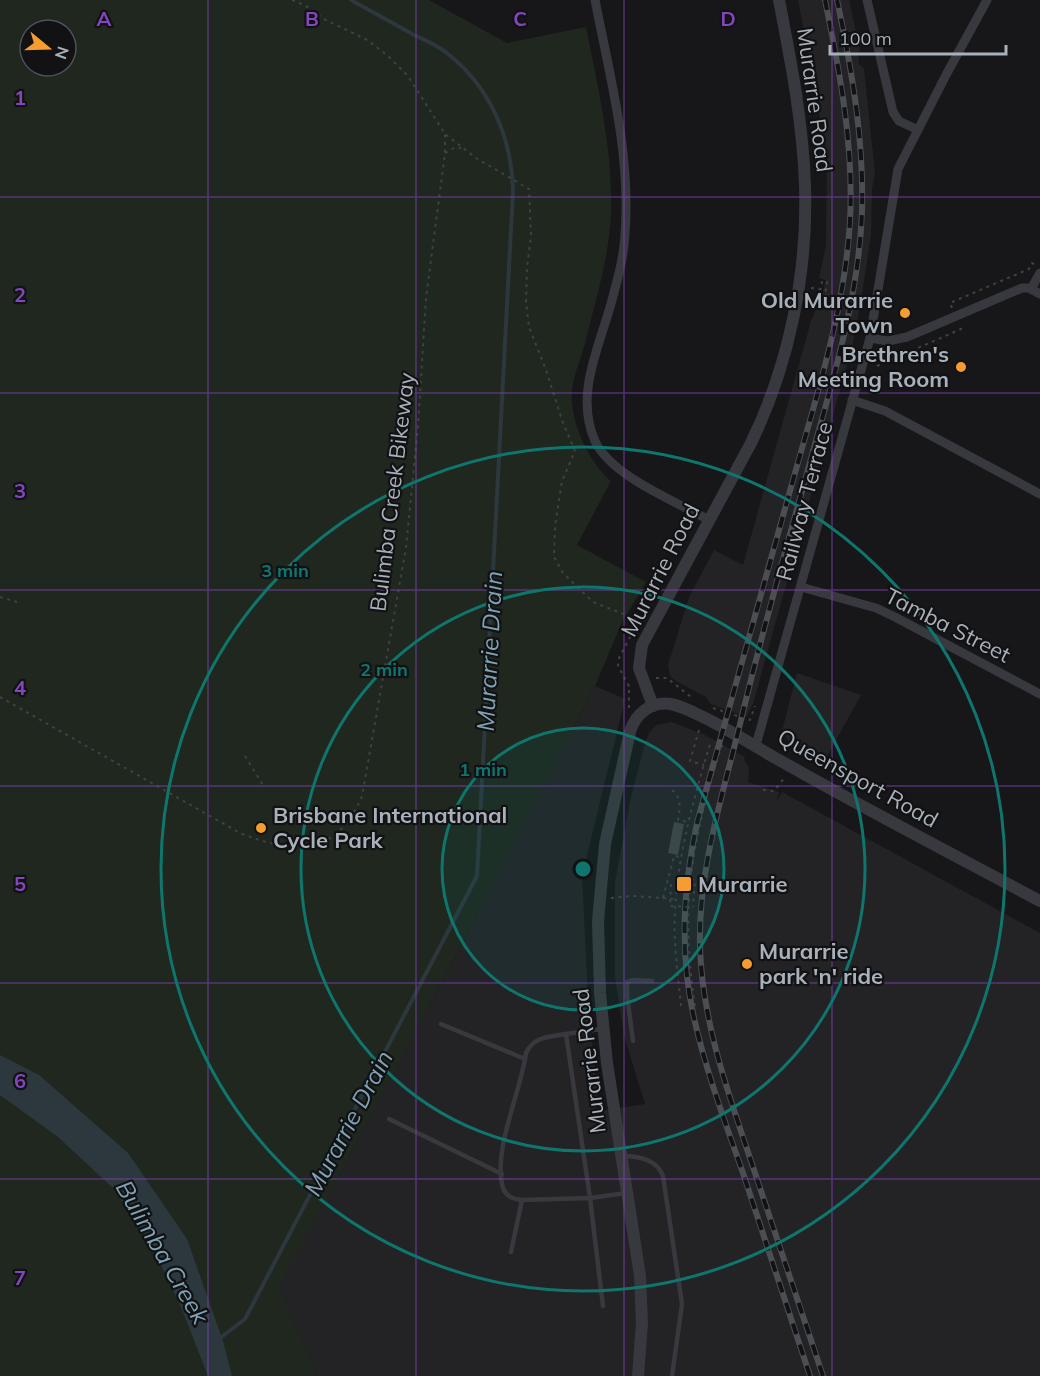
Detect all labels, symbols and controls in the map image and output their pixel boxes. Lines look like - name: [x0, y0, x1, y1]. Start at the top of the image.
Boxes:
- text: A: [97, 6, 112, 31]
- text: B: [305, 6, 319, 31]
- text: C: [513, 6, 527, 31]
- text: D: [720, 6, 736, 31]
- north arrow: [18, 18, 78, 78]
- scale bar: [830, 18, 1006, 56]
- street label: Murarrie Road: [791, 26, 839, 174]
- text: 100 m: [839, 27, 892, 50]
- text: N: [51, 44, 74, 62]
- text: 1: [14, 85, 26, 110]
- text: 2: [14, 282, 26, 307]
- place label: Old Murarrie Town: [761, 286, 893, 339]
- marker: Old Murarrie Town: [898, 306, 912, 320]
- place label: Brethren's Meeting Room: [798, 340, 949, 393]
- marker: Brethren's Meeting Room: [954, 360, 968, 374]
- street label: Bulimba Creek Bikeway: [363, 371, 421, 613]
- street label: Railway Terrace: [769, 418, 839, 584]
- text: 3: [14, 478, 26, 503]
- street label: Murarrie Road: [614, 499, 706, 641]
- text: 3 min: [261, 559, 309, 582]
- water label: Murarrie Drain: [470, 570, 508, 732]
- street label: Tamba Street: [881, 581, 1016, 669]
- text: 2 min: [360, 658, 408, 681]
- text: 4: [14, 675, 26, 700]
- street label: Queensport Road: [773, 722, 943, 834]
- text: 1 min: [459, 758, 507, 781]
- place label: Brisbane International Cycle Park: [273, 801, 507, 854]
- marker: Brisbane International Cycle Park: [254, 821, 268, 835]
- centre of rings: [573, 859, 593, 879]
- place label: Murarrie: [698, 870, 788, 898]
- text: 5: [14, 871, 26, 896]
- marker: Murarrie: [675, 875, 693, 893]
- place label: Murarrie park 'n' ride: [759, 937, 883, 990]
- marker: Murarrie park 'n' ride: [740, 957, 754, 971]
- street label: Murarrie Road: [566, 987, 612, 1135]
- water label: Murarrie Drain: [297, 1045, 399, 1201]
- text: 6: [14, 1068, 26, 1093]
- water label: Bulimba Creek: [110, 1175, 217, 1330]
- text: 7: [14, 1265, 26, 1290]

